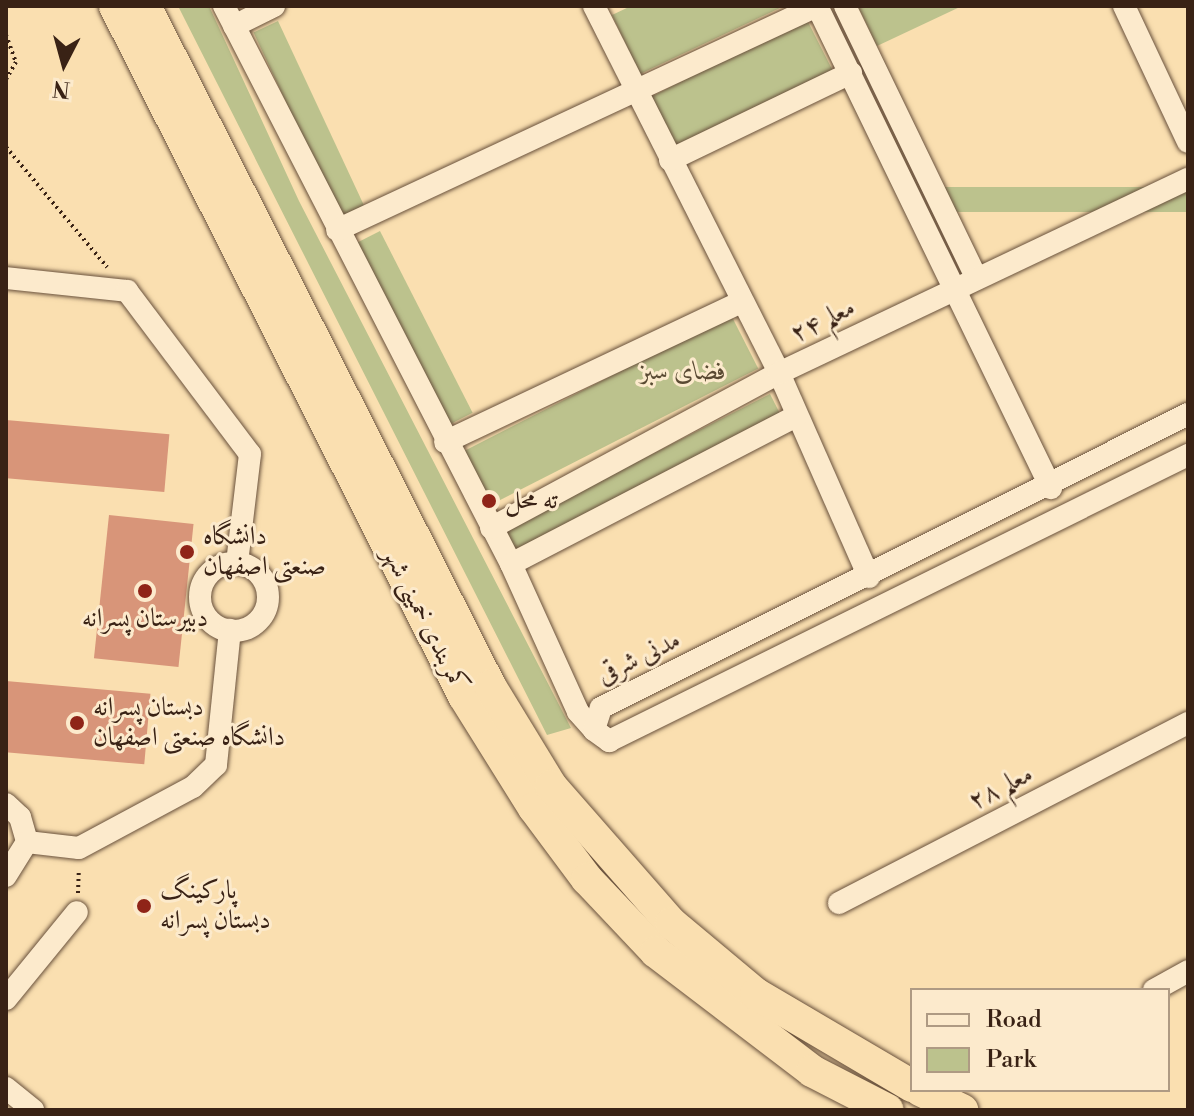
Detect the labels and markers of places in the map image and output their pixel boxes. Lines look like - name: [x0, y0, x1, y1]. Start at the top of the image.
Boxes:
- place label: ته محل: [505, 485, 558, 517]
- marker: ته محل: [480, 492, 498, 510]
- place label: دانشگاه صنعتی اصفهان: [203, 521, 326, 582]
- marker: دانشگاه صنعتی اصفهان: [178, 543, 196, 561]
- marker: دبیرستان پسرانه: [136, 582, 154, 600]
- place label: دبیرستان پسرانه: [82, 603, 208, 635]
- place label: دبستان پسرانه دانشگاه صنعتی اصفهان: [93, 692, 285, 754]
- marker: دبستان پسرانه دانشگاه صنعتی اصفهان: [68, 714, 86, 732]
- place label: پارکینگ دبستان پسرانه: [160, 875, 271, 936]
- marker: پارکینگ دبستان پسرانه: [135, 897, 153, 915]

